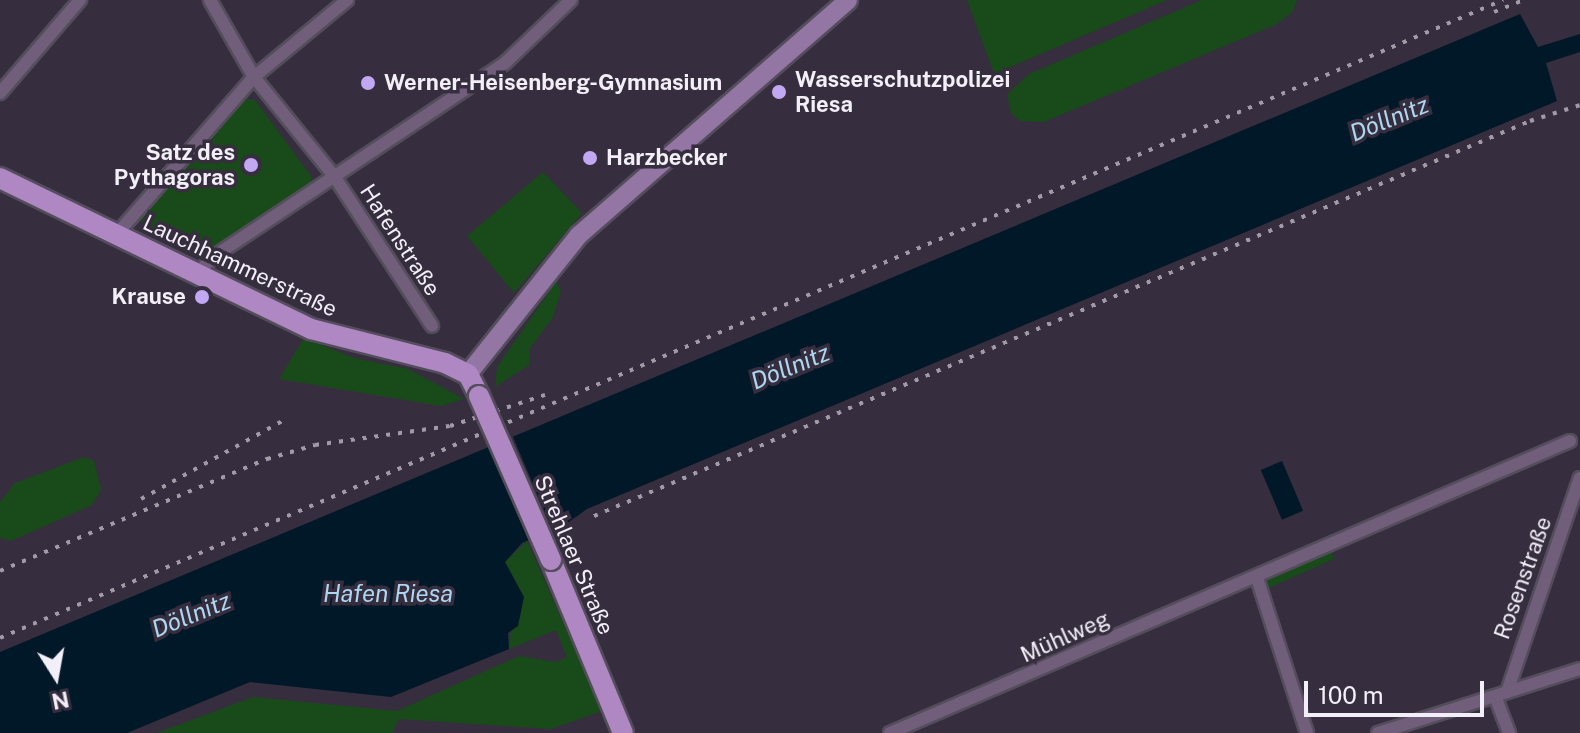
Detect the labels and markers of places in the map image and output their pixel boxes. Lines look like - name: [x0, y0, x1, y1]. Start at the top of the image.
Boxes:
- place label: Wasserschutzpolizei Riesa: [795, 66, 1010, 118]
- place label: Werner-Heisenberg-Gymnasium: [384, 70, 722, 96]
- marker: Werner-Heisenberg-Gymnasium: [359, 74, 377, 92]
- marker: Wasserschutzpolizei Riesa: [770, 83, 788, 101]
- place label: Satz des Pythagoras: [114, 139, 235, 190]
- place label: Harzbecker: [606, 145, 727, 171]
- marker: Harzbecker: [581, 149, 599, 167]
- marker: Satz des Pythagoras: [242, 156, 260, 174]
- place label: Krause: [112, 284, 186, 310]
- marker: Krause: [193, 288, 211, 306]

